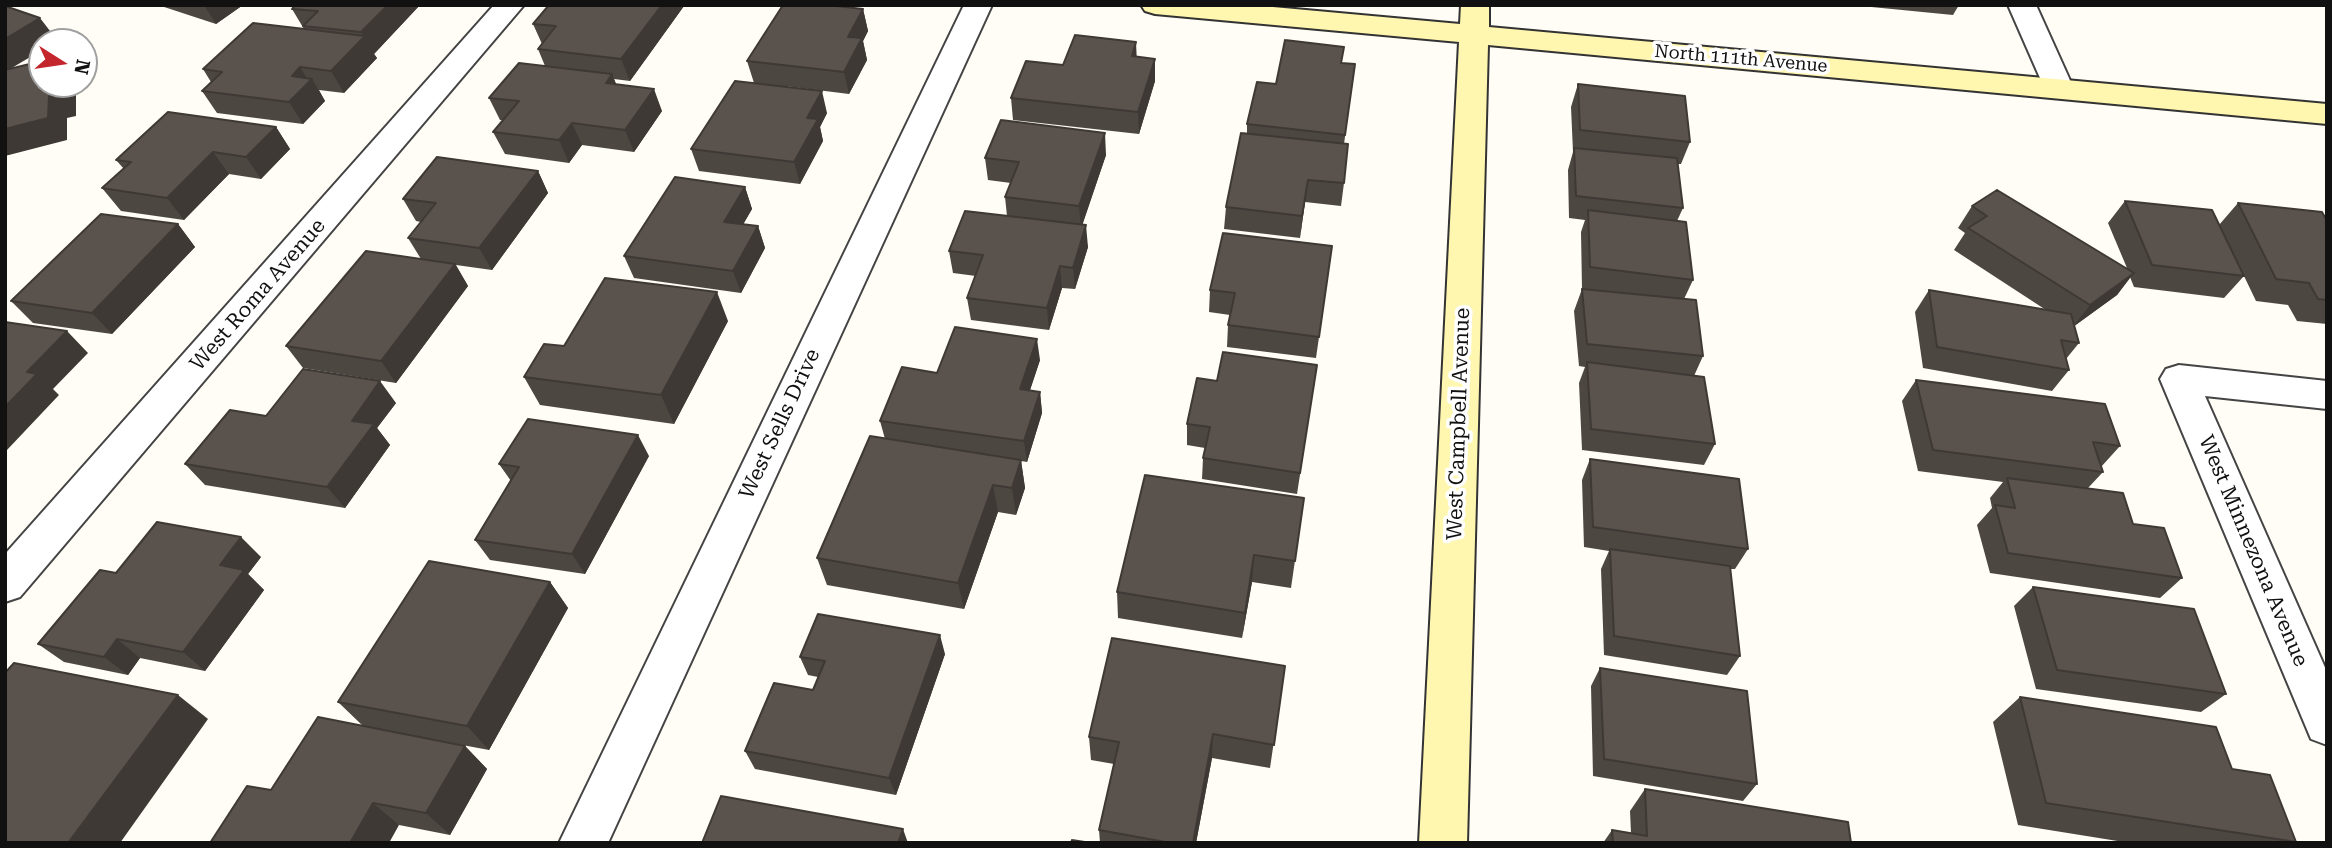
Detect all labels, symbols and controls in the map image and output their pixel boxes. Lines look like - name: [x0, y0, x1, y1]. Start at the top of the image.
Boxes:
- north arrow: [28, 28, 98, 98]
- street label: North 111th Avenue: [1654, 41, 1828, 77]
- text: N: [69, 57, 95, 77]
- street label: West Roma Avenue: [185, 214, 331, 376]
- street label: West Campbell Avenue: [1442, 307, 1476, 541]
- street label: West Sells Drive: [734, 345, 826, 503]
- street label: West Minnezona Avenue: [2193, 432, 2313, 670]

